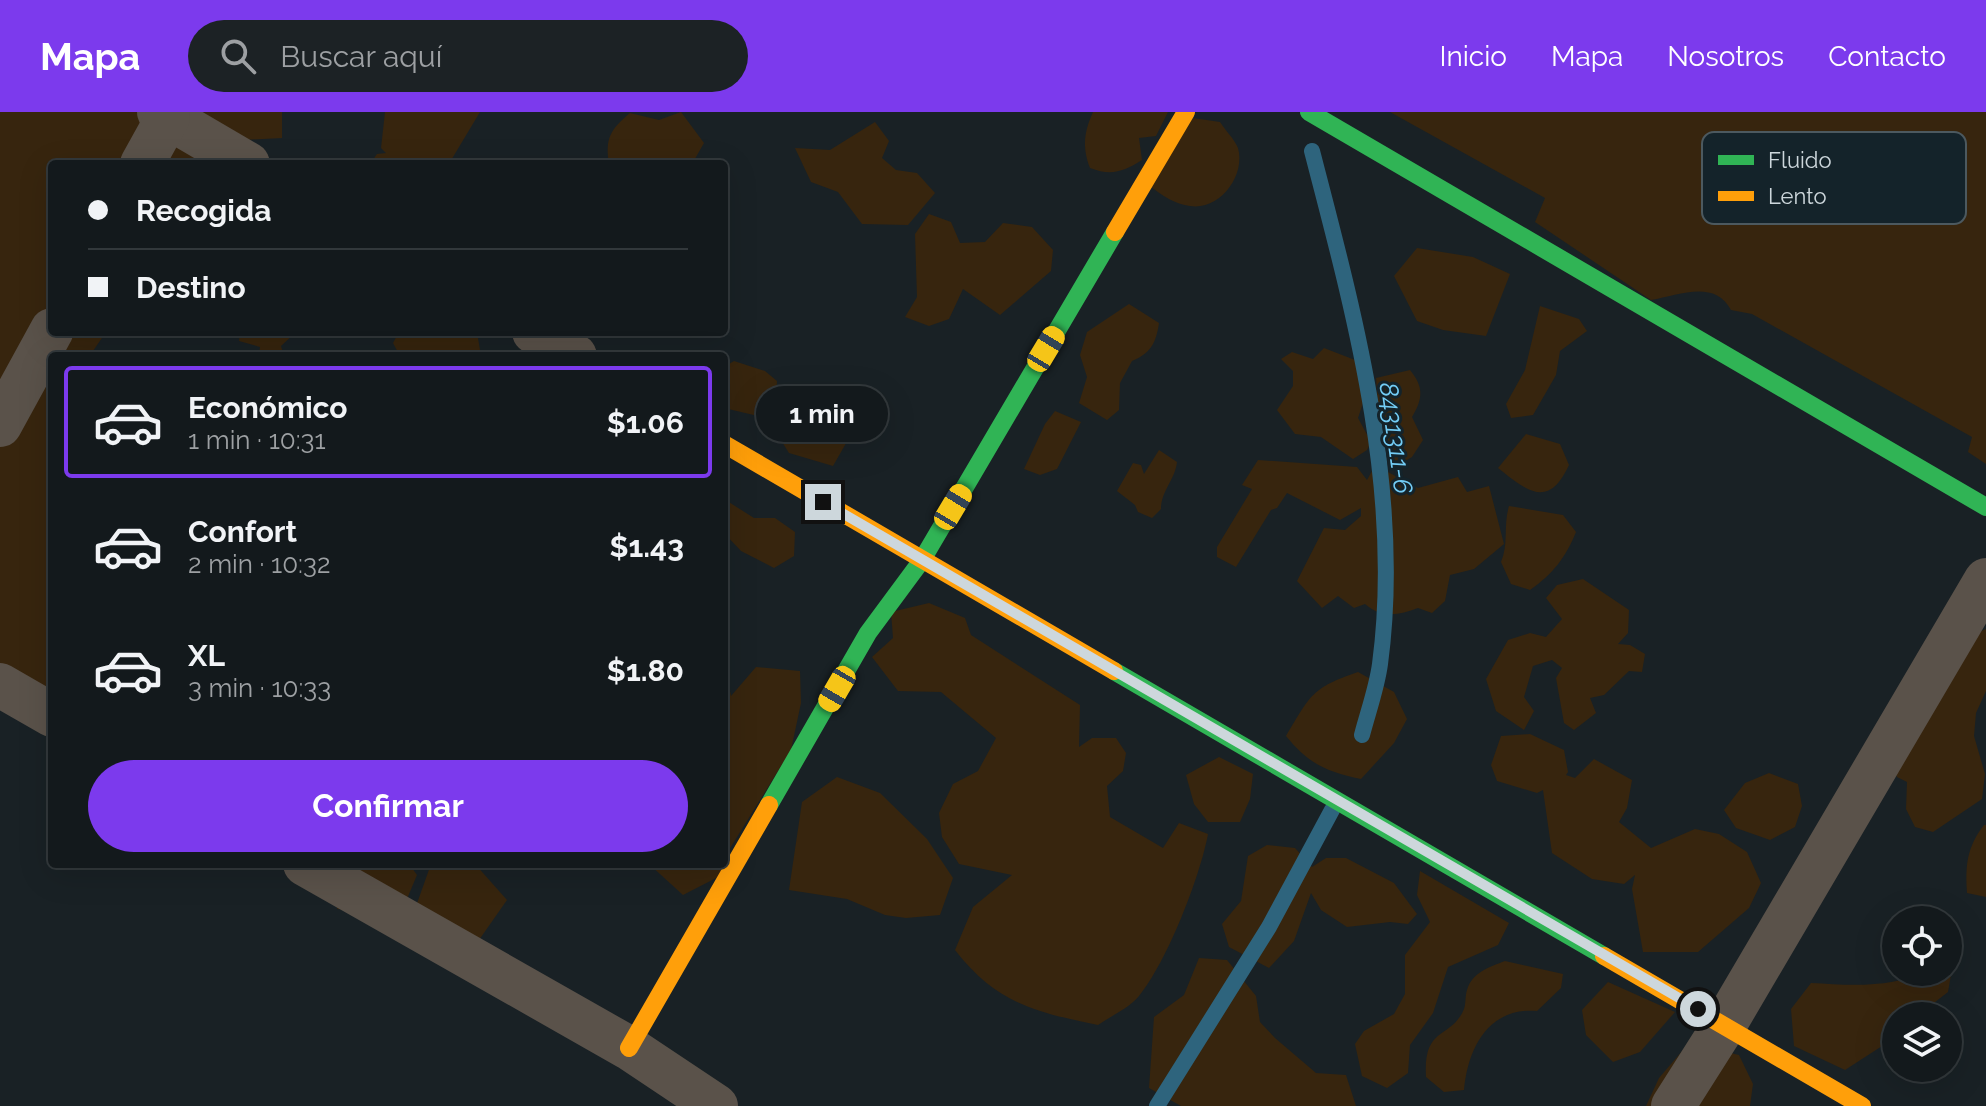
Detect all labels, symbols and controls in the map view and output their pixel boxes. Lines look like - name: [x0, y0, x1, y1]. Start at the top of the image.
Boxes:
- search box: [188, 20, 748, 92]
- text: Mapa: [40, 34, 140, 79]
- icon: search: [216, 34, 260, 78]
- text: Buscar aquí: [280, 39, 442, 74]
- text: Inicio: [1439, 40, 1507, 73]
- text: Mapa: [1551, 40, 1623, 73]
- text: Nosotros: [1667, 40, 1784, 73]
- text: Contacto: [1828, 40, 1946, 73]
- legend: [1702, 132, 1966, 224]
- text: Fluido: [1768, 147, 1832, 173]
- text: Lento: [1768, 183, 1826, 209]
- text: Recogida: [136, 193, 272, 228]
- text: Destino: [136, 270, 246, 305]
- car: [1023, 322, 1069, 376]
- water label: 8431311-6: [1373, 380, 1419, 496]
- icon: car: [92, 386, 164, 458]
- callout: 1 min: [757, 386, 889, 442]
- text: Económico: [188, 390, 348, 425]
- text: 1 min: [789, 399, 855, 429]
- text: $1.06: [607, 405, 684, 440]
- text: 1 min · 10:31: [188, 425, 326, 455]
- car: [930, 480, 976, 534]
- route end: [805, 484, 841, 520]
- icon: car: [92, 510, 164, 582]
- text: Confort: [188, 514, 297, 549]
- text: $1.43: [610, 529, 684, 564]
- text: 2 min · 10:32: [188, 549, 330, 579]
- icon: car: [92, 634, 164, 706]
- text: XL: [188, 638, 225, 673]
- text: $1.80: [607, 653, 684, 688]
- car: [815, 662, 859, 716]
- text: 3 min · 10:33: [188, 673, 331, 703]
- button: Confirmar: [88, 760, 688, 852]
- map controls: [1882, 906, 1962, 1082]
- button: locate: [1882, 906, 1962, 986]
- route start: [1680, 991, 1716, 1027]
- button: layers: [1882, 1002, 1962, 1082]

